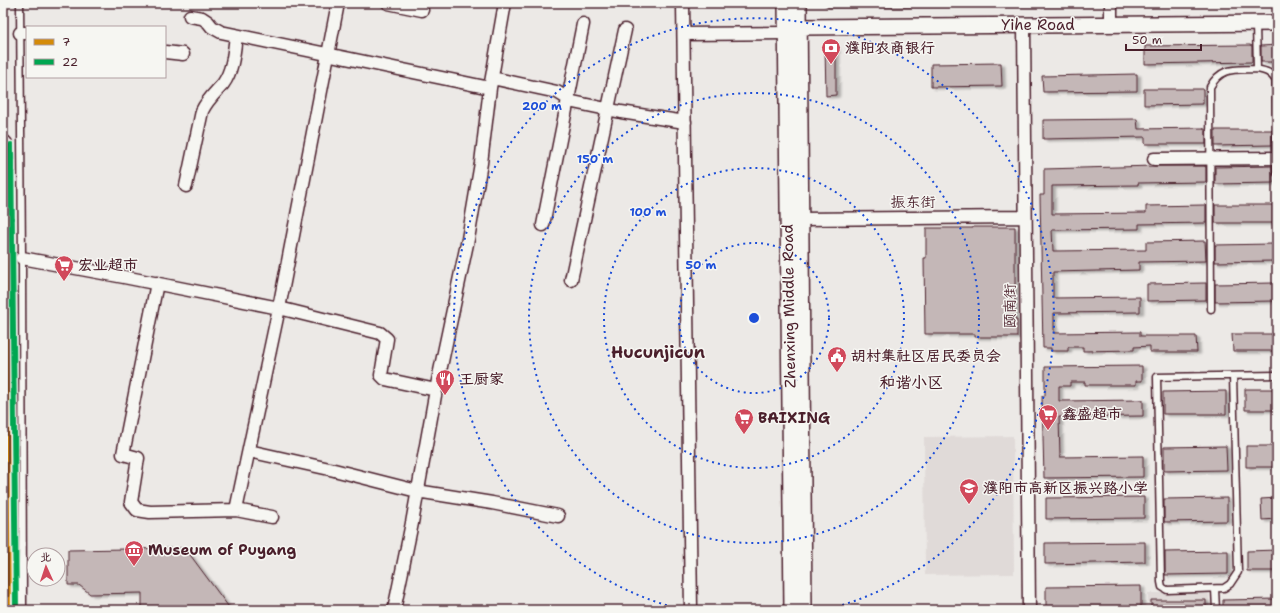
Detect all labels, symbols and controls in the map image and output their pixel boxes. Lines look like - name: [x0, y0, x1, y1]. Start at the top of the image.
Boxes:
- street label: Yihe Road: [1001, 15, 1075, 35]
- legend: [26, 26, 166, 78]
- scale bar: [1126, 26, 1201, 52]
- text: 50 m: [1132, 32, 1162, 48]
- text: 7: [62, 34, 70, 50]
- bank icon: 濮阳农商银行: [820, 37, 842, 65]
- place label: 濮阳农商银行: [845, 38, 935, 58]
- text: 22: [62, 54, 78, 70]
- text: 200 m: [522, 98, 562, 114]
- text: 150 m: [577, 151, 613, 167]
- street label: 振东街: [890, 192, 936, 212]
- text: 100 m: [630, 204, 667, 220]
- street label: Zhenxing Middle Road: [778, 223, 800, 388]
- supermarket icon: 宏业超市: [53, 254, 75, 282]
- place label: 宏业超市: [78, 255, 138, 275]
- text: 50 m: [686, 257, 717, 273]
- street label: 颐南街: [1000, 283, 1020, 329]
- centre of rings: [747, 311, 761, 325]
- district label: Hucunjicun: [611, 341, 705, 363]
- public building icon: 胡村集社区居民委员会: [826, 345, 848, 373]
- place label: 胡村集社区居民委员会: [851, 346, 1001, 366]
- restaurant icon: 王厨家: [434, 368, 456, 396]
- place label: 王厨家: [459, 369, 504, 389]
- district label: 和谐小区: [879, 372, 943, 393]
- supermarket icon: 鑫盛超市: [1037, 403, 1059, 431]
- place label: 鑫盛超市: [1062, 404, 1122, 424]
- supermarket icon: BAIXING: [733, 407, 755, 435]
- place label: BAIXING: [758, 408, 830, 428]
- school or university icon: 濮阳市高新区振兴路小学: [958, 477, 980, 505]
- place label: 濮阳市高新区振兴路小学: [983, 478, 1148, 498]
- museum icon: Museum of Puyang: [123, 539, 145, 567]
- place label: Museum of Puyang: [148, 540, 296, 560]
- north arrow: [26, 547, 66, 587]
- text: 北: [40, 550, 51, 565]

